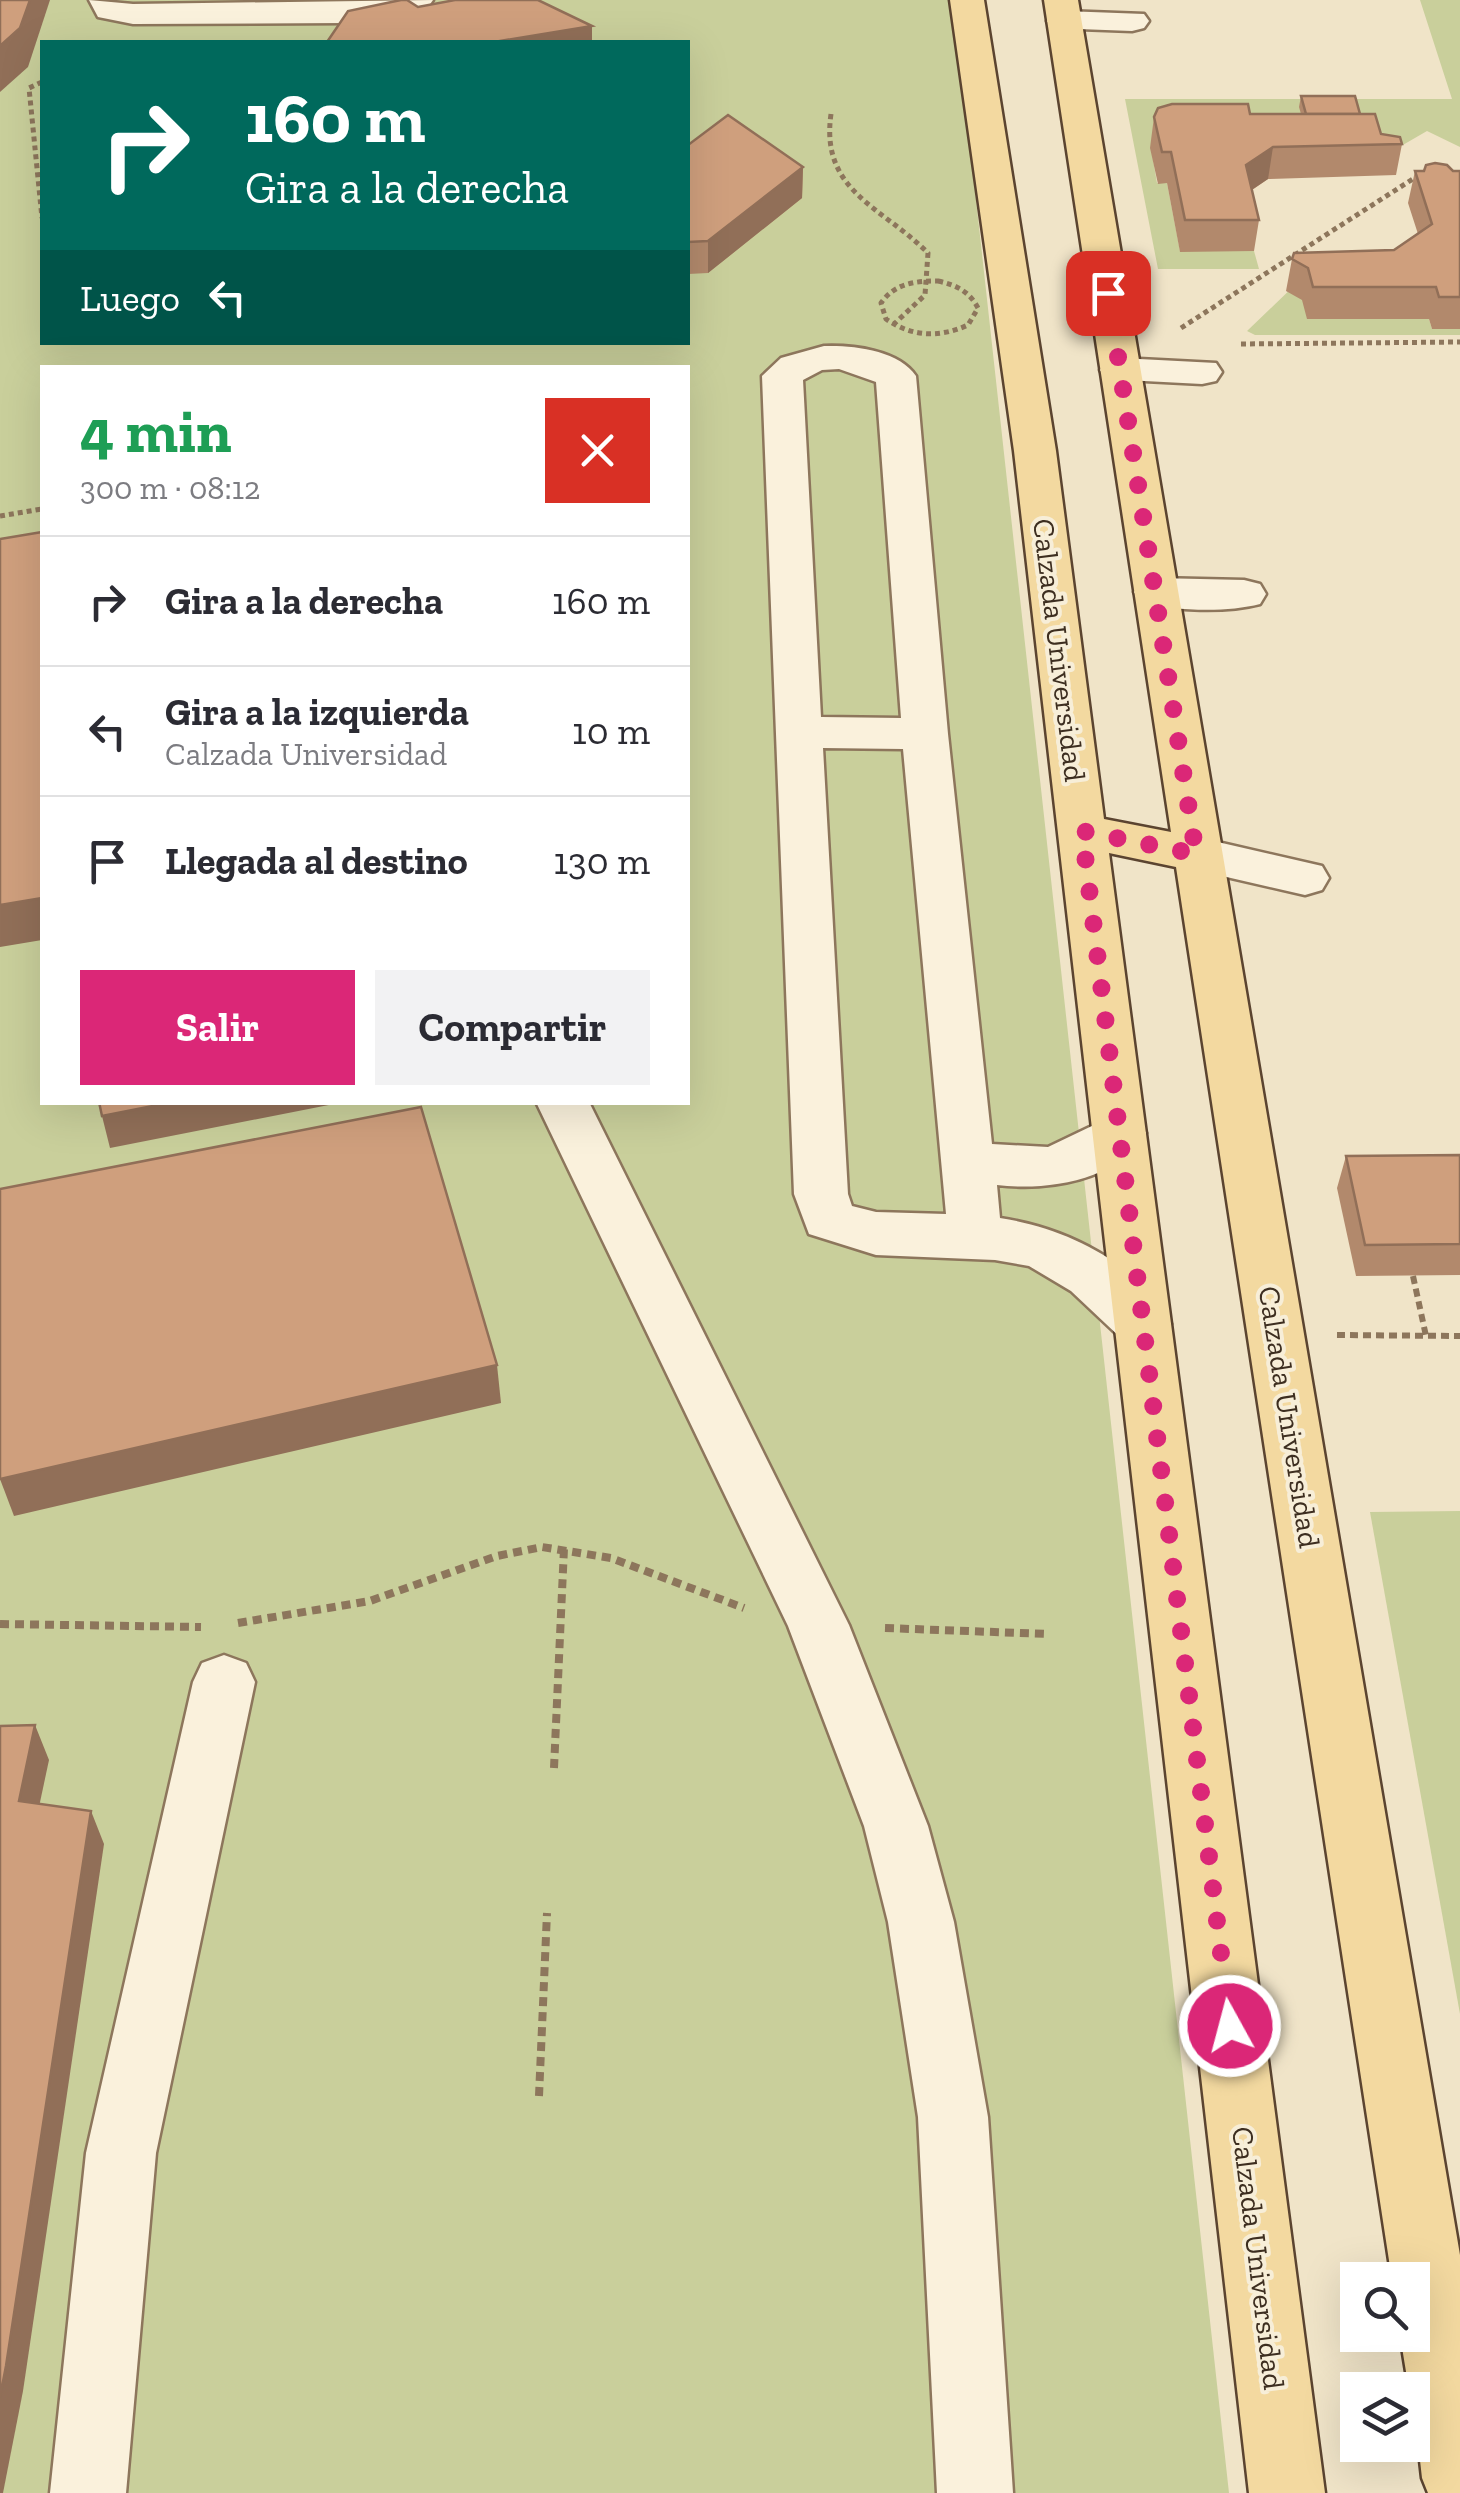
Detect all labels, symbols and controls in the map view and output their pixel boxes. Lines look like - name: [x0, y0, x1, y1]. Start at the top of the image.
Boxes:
- text: 160 m: [245, 76, 426, 160]
- icon: right: [80, 80, 210, 210]
- text: Gira a la derecha: [245, 161, 569, 215]
- pin: [1066, 251, 1151, 336]
- icon: arrive: [1081, 266, 1136, 321]
- icon: left: [200, 270, 255, 325]
- text: Luego: [80, 275, 180, 321]
- text: 4 min: [80, 395, 232, 467]
- button: close: [545, 398, 650, 503]
- text: 300 m · 08:12: [80, 469, 261, 507]
- street label: Calzada Universidad: [1025, 517, 1093, 784]
- icon: right: [80, 574, 135, 629]
- text: Gira a la derecha: [165, 578, 443, 624]
- text: 160 m: [552, 578, 650, 624]
- text: Gira a la izquierda: [165, 689, 469, 735]
- icon: left: [80, 704, 135, 759]
- text: 10 m: [572, 708, 650, 754]
- text: Calzada Universidad: [165, 735, 447, 773]
- icon: arrive: [80, 834, 135, 889]
- text: Llegada al destino: [165, 838, 468, 884]
- text: 130 m: [553, 838, 650, 884]
- button: Salir: [80, 970, 355, 1085]
- button: Compartir: [375, 970, 650, 1085]
- street label: Calzada Universidad: [1251, 1284, 1328, 1551]
- position arrow: [1178, 1974, 1282, 2078]
- street label: Calzada Universidad: [1224, 2125, 1292, 2392]
- map controls: [1340, 2262, 1430, 2462]
- button: search: [1340, 2262, 1430, 2352]
- button: layers: [1340, 2372, 1430, 2462]

